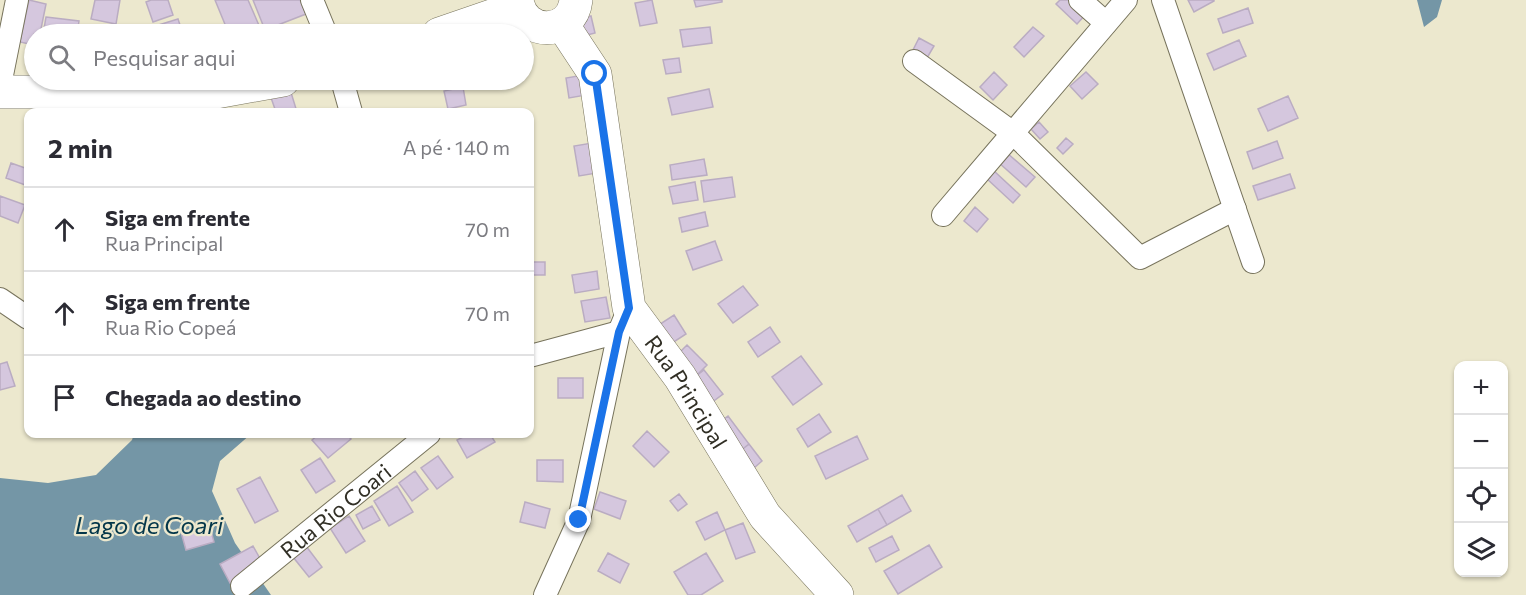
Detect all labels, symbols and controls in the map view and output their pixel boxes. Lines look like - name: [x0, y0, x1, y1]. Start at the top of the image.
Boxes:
- search box: [24, 24, 534, 90]
- icon: search: [45, 41, 78, 74]
- text: Pesquisar aqui: [93, 44, 236, 71]
- route start: [581, 60, 607, 86]
- text: 2 min: [48, 132, 113, 163]
- text: A pé · 140 m: [403, 135, 510, 159]
- text: Siga em frente: [105, 204, 250, 231]
- icon: ahead: [48, 213, 81, 246]
- text: 70 m: [465, 217, 510, 241]
- text: Rua Principal: [105, 231, 223, 255]
- text: Siga em frente: [105, 288, 250, 315]
- icon: ahead: [48, 297, 81, 330]
- text: 70 m: [465, 301, 510, 325]
- text: Rua Rio Copeá: [105, 315, 236, 339]
- street label: Rua Principal: [640, 329, 734, 453]
- map controls: [1454, 361, 1508, 577]
- button: +: [1454, 361, 1508, 415]
- icon: arrive: [48, 381, 81, 414]
- text: Chegada ao destino: [105, 384, 301, 411]
- button: −: [1454, 415, 1508, 469]
- street label: Rua Rio Coari: [274, 457, 396, 563]
- button: locate: [1454, 469, 1508, 523]
- route end: [565, 506, 591, 532]
- water label: Lago de Coari: [75, 510, 224, 539]
- button: layers: [1454, 523, 1508, 577]

